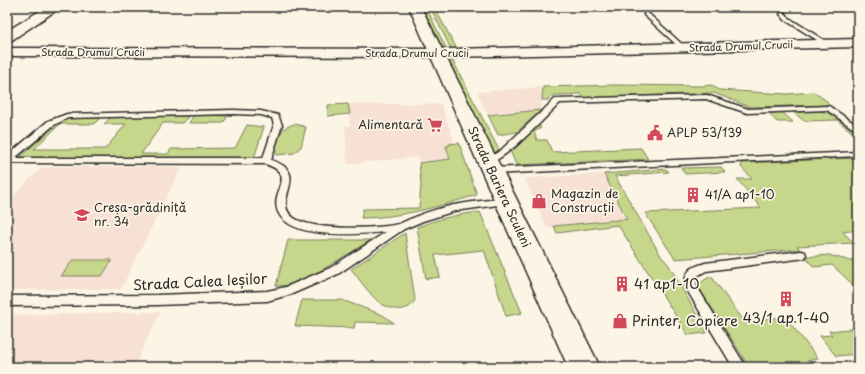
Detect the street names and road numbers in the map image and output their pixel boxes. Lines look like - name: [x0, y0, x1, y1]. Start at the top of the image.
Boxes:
- street label: Strada Drumul Crucii: [689, 36, 794, 55]
- street label: Strada Drumul Crucii: [41, 44, 145, 59]
- street label: Strada Drumul Crucii: [365, 45, 469, 60]
- street label: Strada Bariera Sculeni: [464, 123, 536, 250]
- street label: Strada Calea Ieșilor: [132, 267, 268, 296]

